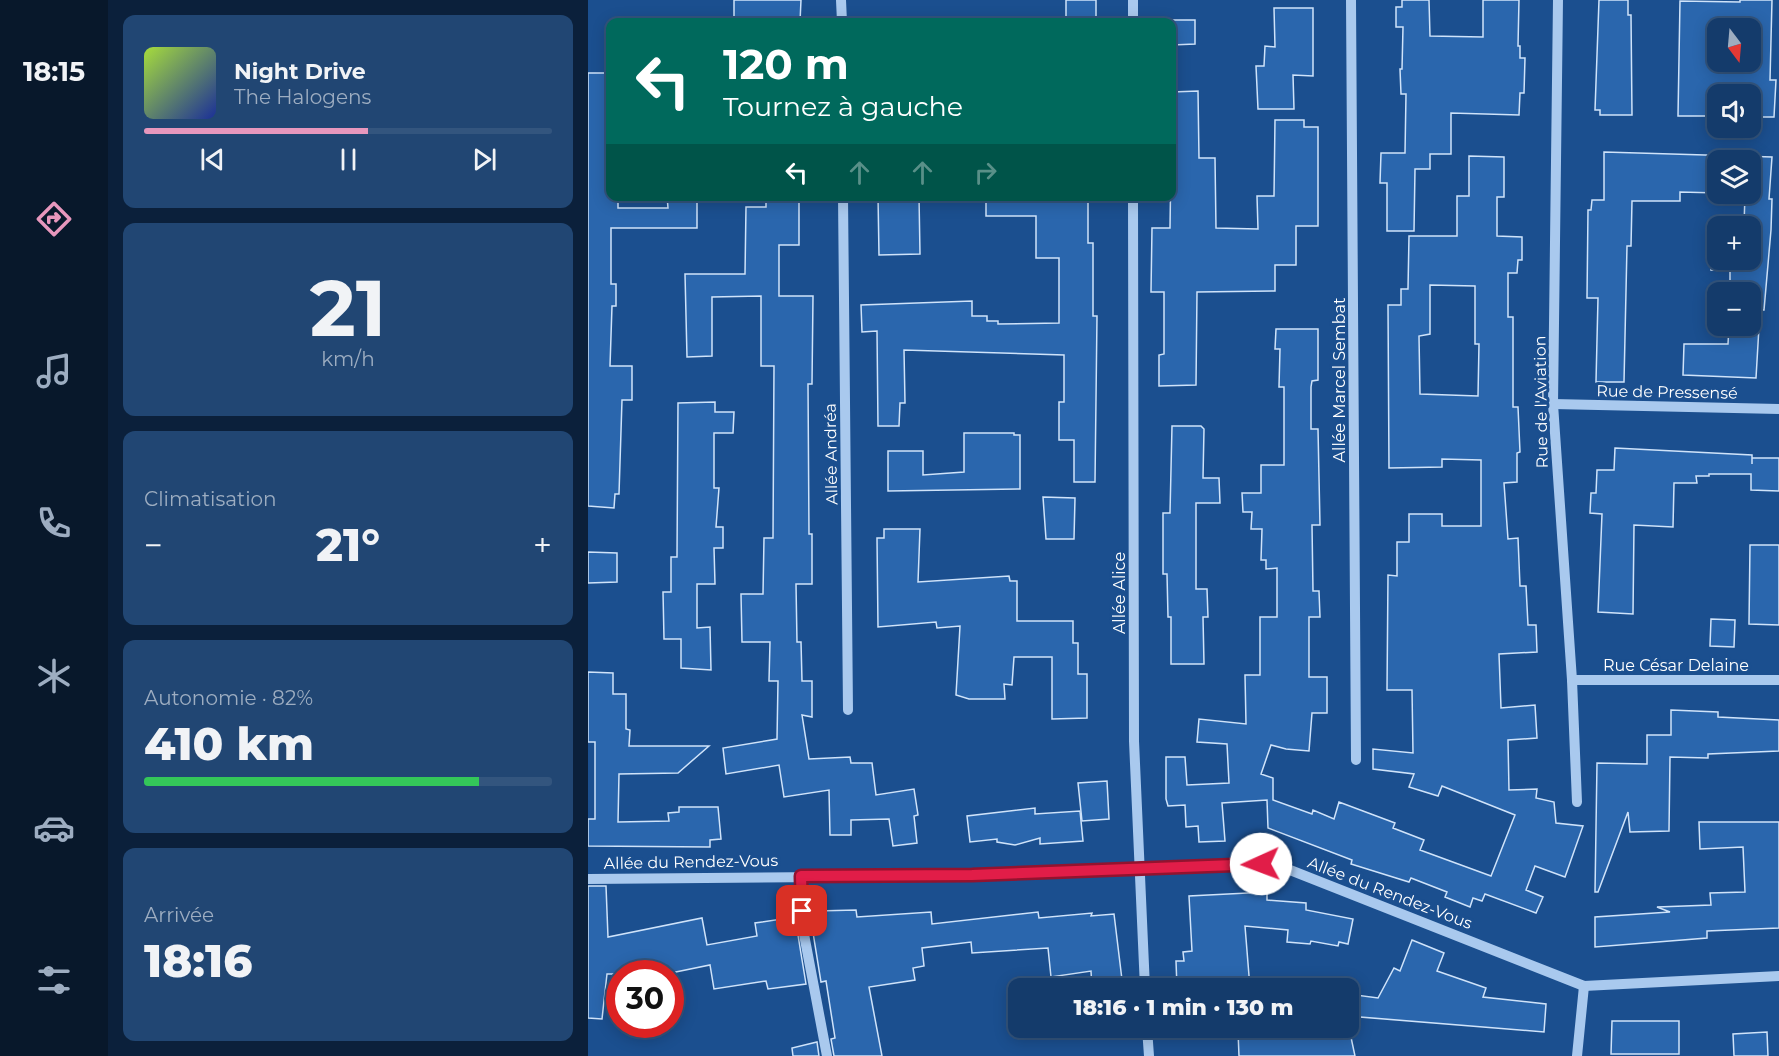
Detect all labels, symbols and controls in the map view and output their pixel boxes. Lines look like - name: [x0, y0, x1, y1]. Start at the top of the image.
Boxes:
- north arrow: [1707, 18, 1761, 72]
- map controls: [1707, 18, 1761, 336]
- text: 120 m: [723, 38, 849, 90]
- icon: left: [624, 42, 702, 120]
- text: 18:15: [23, 55, 85, 88]
- text: Night Drive: [234, 58, 366, 85]
- button: sound: [1707, 84, 1761, 138]
- text: The Halogens: [234, 85, 371, 109]
- text: Tournez à gauche: [723, 90, 963, 123]
- icon: previous: [196, 143, 229, 176]
- icon: pause: [332, 143, 365, 176]
- icon: next: [468, 143, 501, 176]
- button: layers: [1707, 150, 1761, 204]
- icon: left: [780, 156, 813, 189]
- icon: ahead: [843, 156, 876, 189]
- icon: ahead: [906, 156, 939, 189]
- icon: right: [969, 156, 1002, 189]
- icon: directions: [33, 198, 75, 240]
- button: +: [1707, 216, 1761, 270]
- text: 21: [310, 260, 386, 356]
- button: −: [1707, 282, 1761, 336]
- street label: Allée Marcel Sembat: [1330, 297, 1349, 462]
- street label: Rue de l'Aviation: [1530, 335, 1552, 469]
- text: km/h: [321, 347, 375, 371]
- icon: music: [33, 350, 75, 392]
- street label: Rue de Pressensé: [1596, 381, 1738, 403]
- street label: Allée Andréa: [821, 403, 841, 505]
- text: Climatisation: [144, 487, 277, 511]
- icon: phone: [33, 502, 75, 544]
- text: 21°: [316, 517, 380, 572]
- text: −: [144, 525, 163, 565]
- text: +: [533, 525, 552, 565]
- street label: Allée Alice: [1110, 552, 1129, 634]
- icon: climate: [33, 655, 75, 697]
- street label: Rue César Delaine: [1603, 656, 1749, 675]
- text: Autonomie · 82%: [144, 686, 313, 710]
- text: 410 km: [144, 716, 314, 771]
- icon: car: [33, 807, 75, 849]
- position arrow: [1229, 832, 1293, 896]
- street label: Allée du Rendez-Vous: [604, 851, 779, 873]
- street label: Allée du Rendez-Vous: [1305, 853, 1475, 933]
- pin: [776, 885, 827, 936]
- icon: arrive: [785, 894, 818, 927]
- text: Arrivée: [144, 903, 214, 927]
- text: 18:16: [144, 933, 253, 988]
- icon: filters: [33, 959, 75, 1001]
- speed limit sign: 30: [606, 960, 684, 1038]
- text: 18:16 · 1 min · 130 m: [1073, 994, 1294, 1021]

